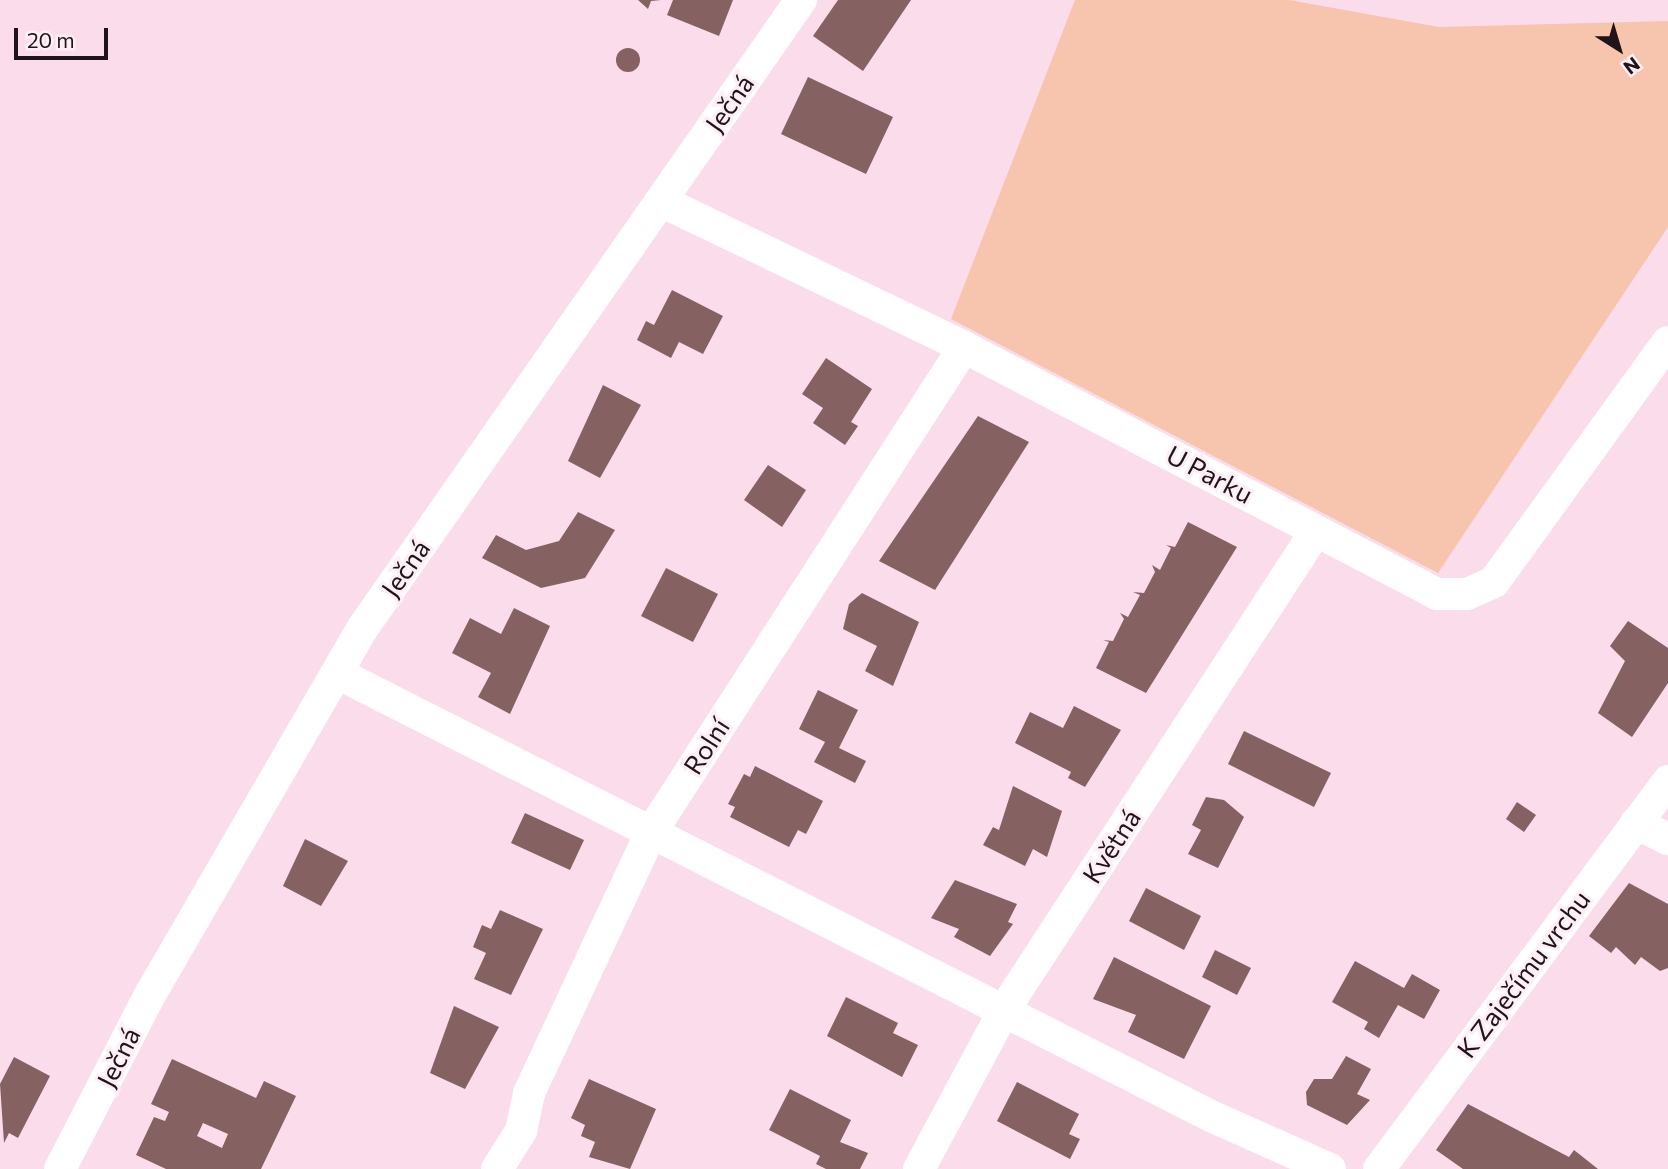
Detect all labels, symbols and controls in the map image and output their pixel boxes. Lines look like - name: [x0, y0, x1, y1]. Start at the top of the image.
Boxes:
- scale bar: [18, 14, 112, 58]
- north arrow: [1584, 14, 1654, 84]
- text: 20 m: [27, 27, 75, 52]
- text: N: [1619, 53, 1645, 80]
- street label: Ječná: [698, 68, 760, 138]
- street label: U Parku: [1162, 438, 1258, 510]
- street label: Ječná: [374, 533, 436, 603]
- street label: Rolní: [676, 712, 736, 780]
- street label: Květná: [1076, 803, 1146, 889]
- street label: K Zaječímu vrchu: [1450, 884, 1596, 1064]
- street label: Ječná: [90, 1022, 146, 1092]

